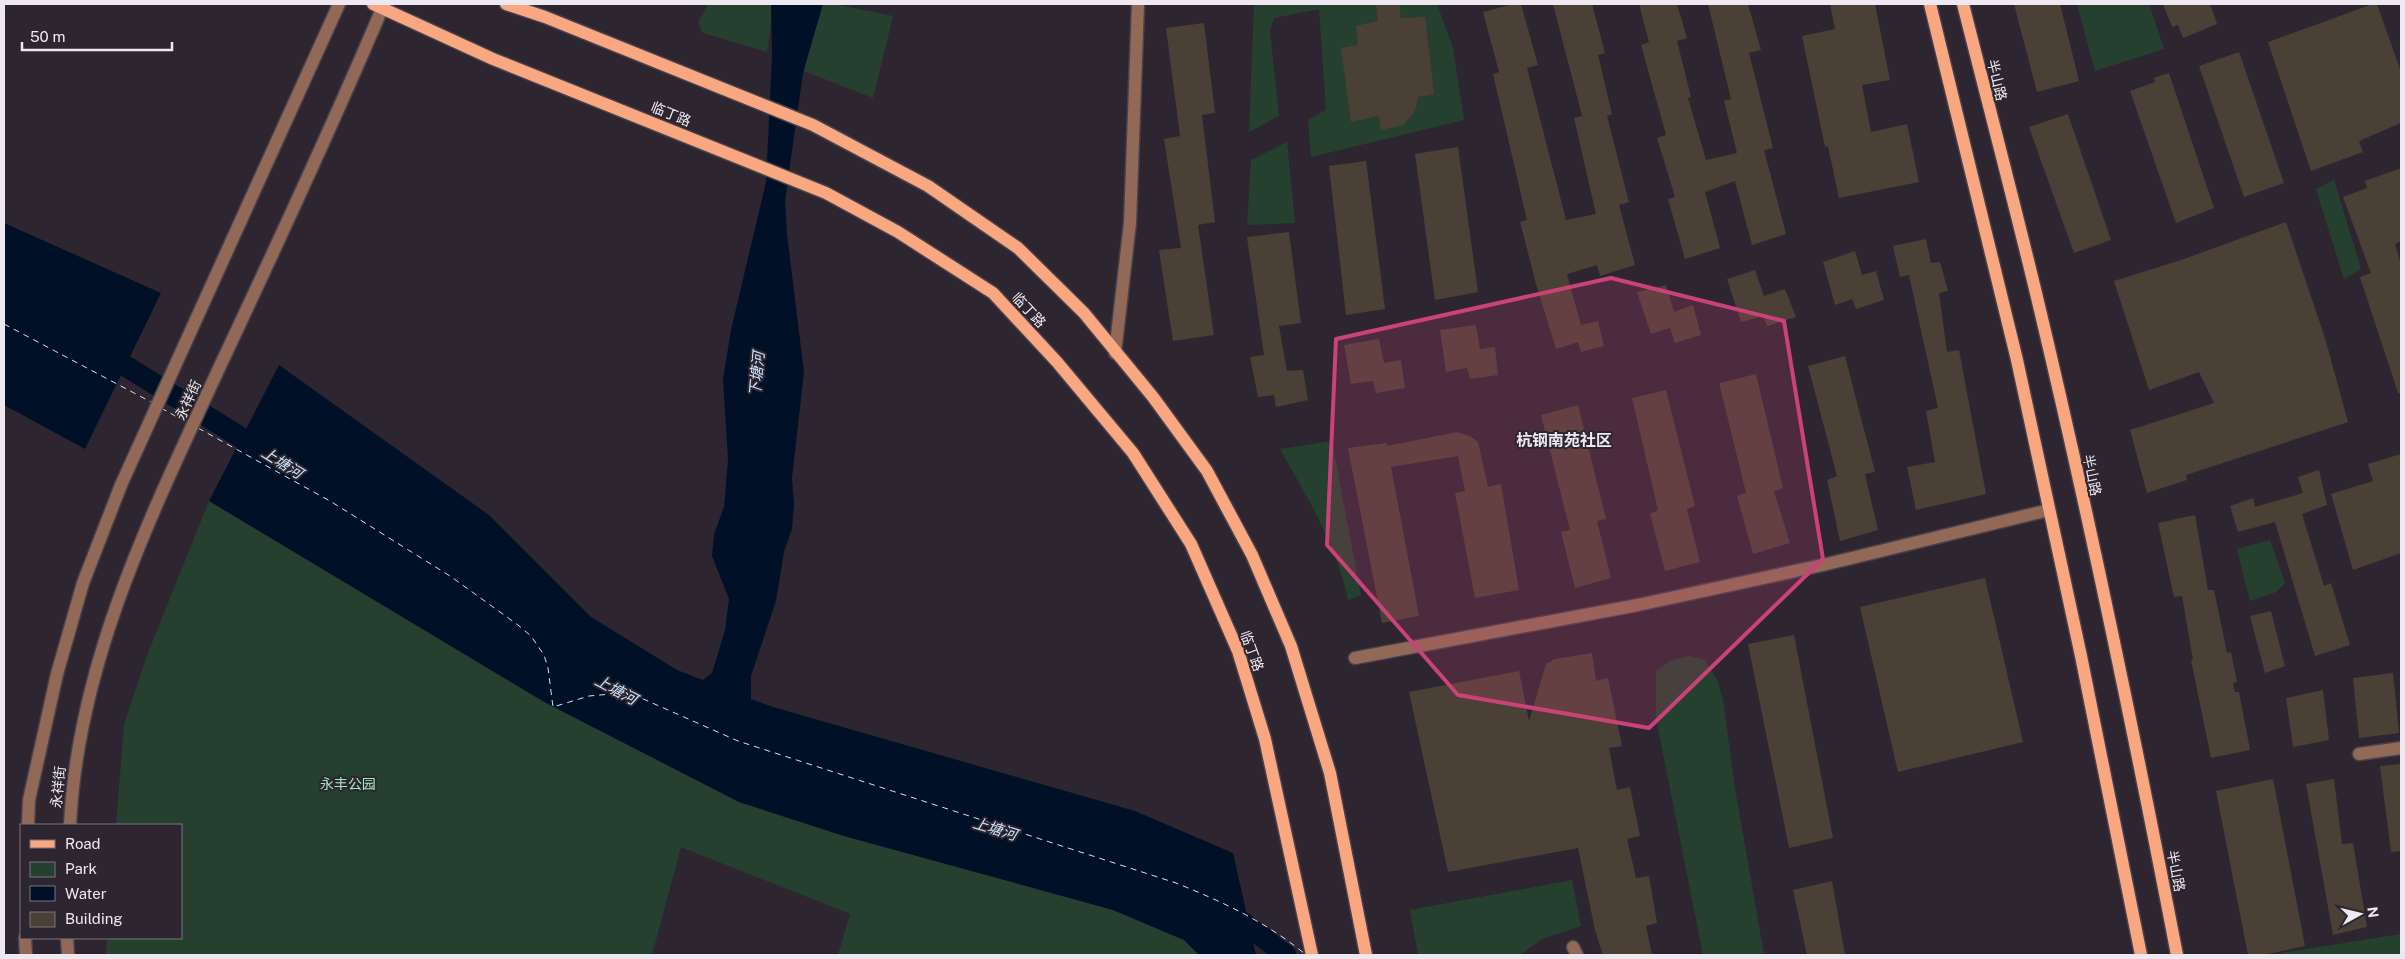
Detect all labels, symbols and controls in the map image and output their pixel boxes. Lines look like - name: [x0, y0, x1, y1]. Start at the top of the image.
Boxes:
- scale bar: [22, 20, 172, 52]
- text: 50 m: [30, 28, 65, 45]
- street label: 半山路: [1984, 58, 2010, 102]
- street label: 临丁路: [649, 99, 693, 129]
- street label: 临丁路: [1009, 289, 1049, 331]
- water label: 下塘河: [746, 348, 767, 397]
- street label: 永祥街: [172, 378, 204, 422]
- district label: 杭钢南苑社区: [1516, 431, 1612, 450]
- water label: 上塘河: [259, 443, 308, 483]
- street label: 半山路: [2080, 453, 2104, 497]
- street label: 临丁路: [1237, 629, 1267, 673]
- water label: 上塘河: [592, 671, 643, 709]
- street label: 永祥街: [48, 765, 68, 809]
- park label: 永丰公园: [320, 776, 376, 792]
- water label: 上塘河: [971, 814, 1022, 844]
- legend: [20, 824, 182, 939]
- text: Road: [65, 835, 101, 852]
- street label: 半山路: [2164, 849, 2188, 893]
- text: Park: [65, 860, 97, 877]
- text: Water: [65, 885, 107, 902]
- north arrow: [2335, 889, 2385, 939]
- text: N: [2364, 906, 2382, 919]
- text: Building: [65, 910, 123, 927]

